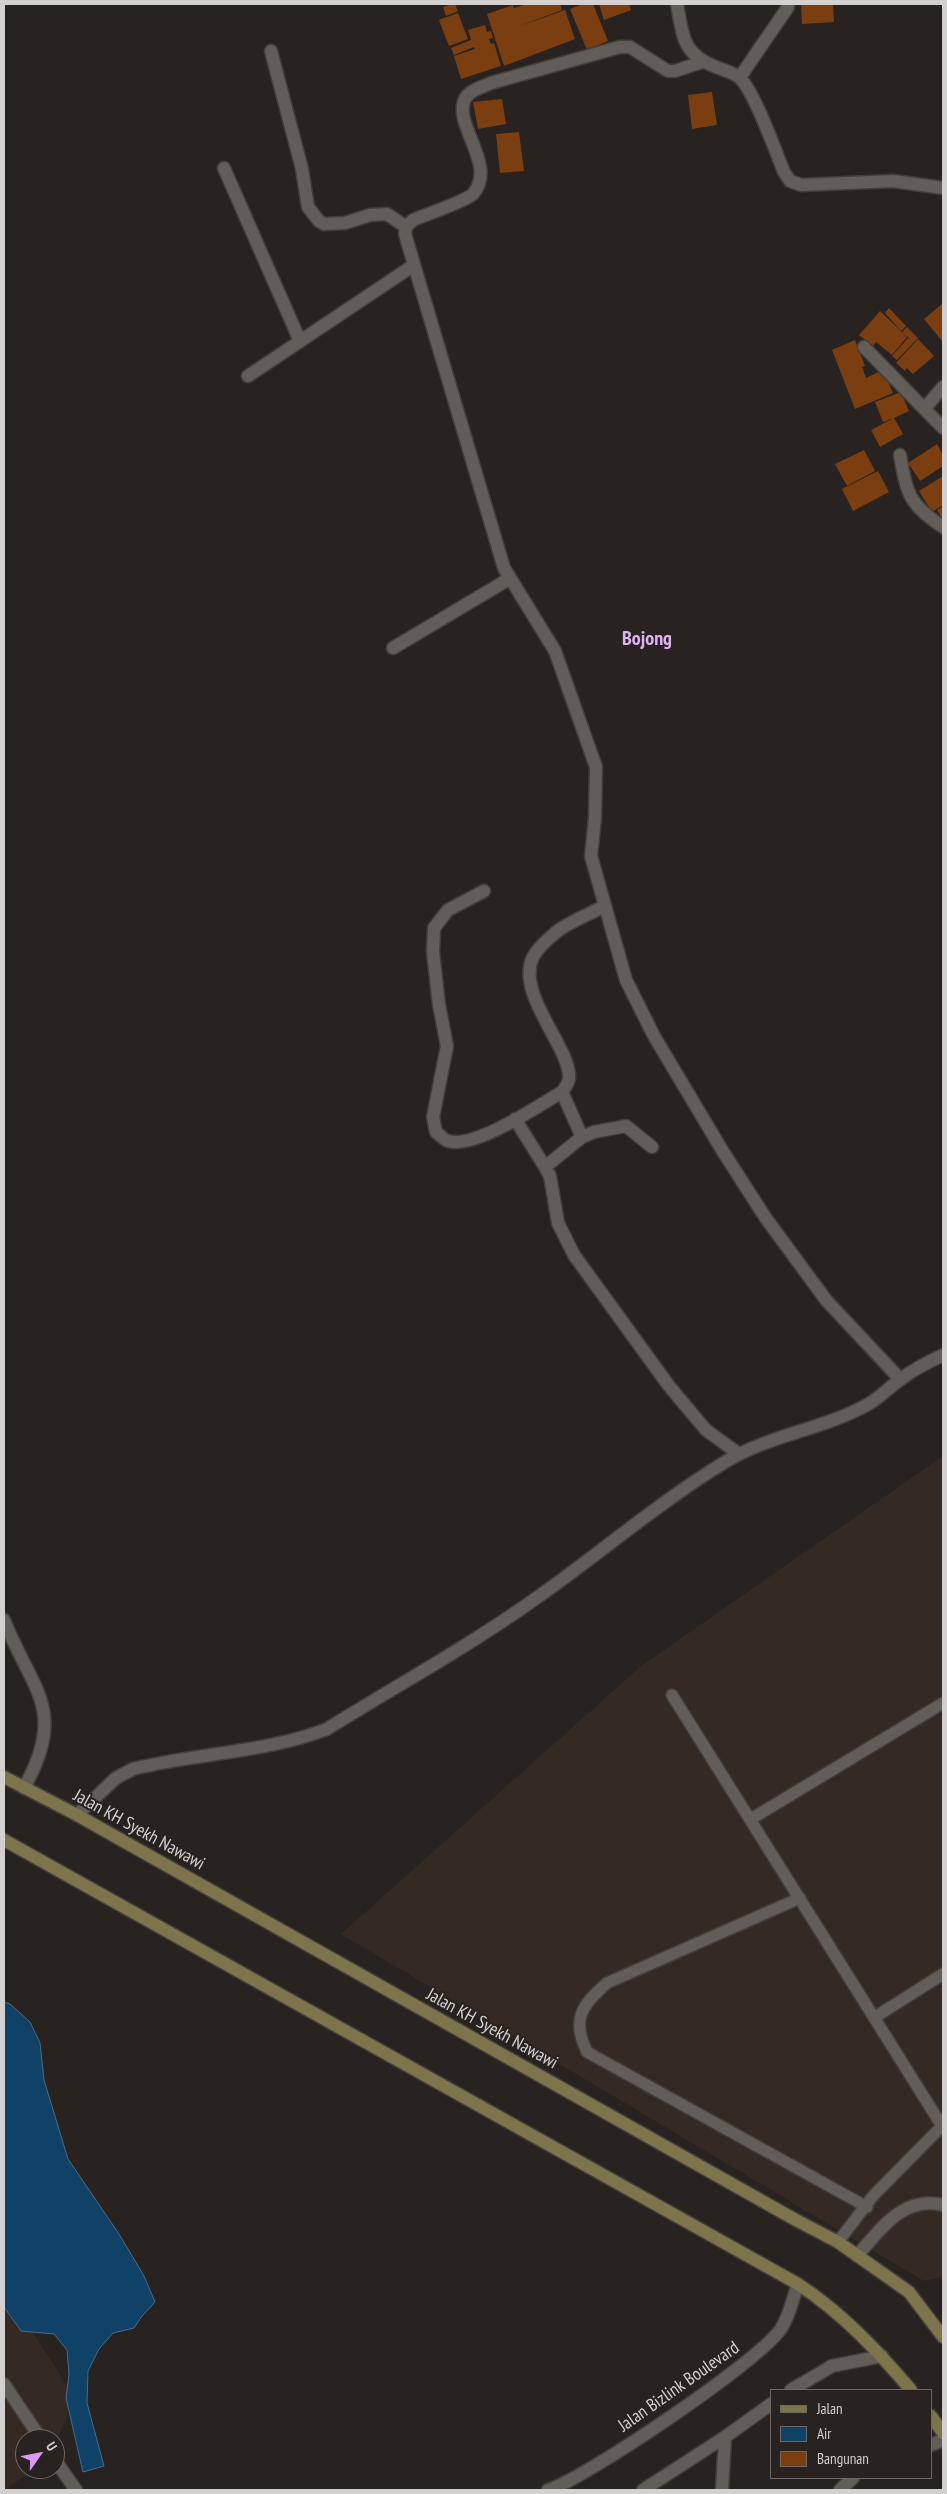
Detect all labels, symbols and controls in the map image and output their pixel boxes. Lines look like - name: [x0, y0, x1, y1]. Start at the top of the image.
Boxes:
- district label: Bojong: [622, 627, 672, 651]
- street label: Jalan KH Syekh Nawawi: [70, 1785, 208, 1875]
- street label: Jalan KH Syekh Nawawi: [423, 1984, 561, 2074]
- street label: Jalan Bizlink Boulevard: [614, 2337, 744, 2437]
- legend: [770, 2389, 932, 2479]
- text: Jalan: [817, 2399, 843, 2418]
- text: Air: [817, 2424, 831, 2443]
- north arrow: [15, 2429, 65, 2479]
- text: U: [42, 2438, 61, 2454]
- text: Bangunan: [817, 2449, 869, 2468]

